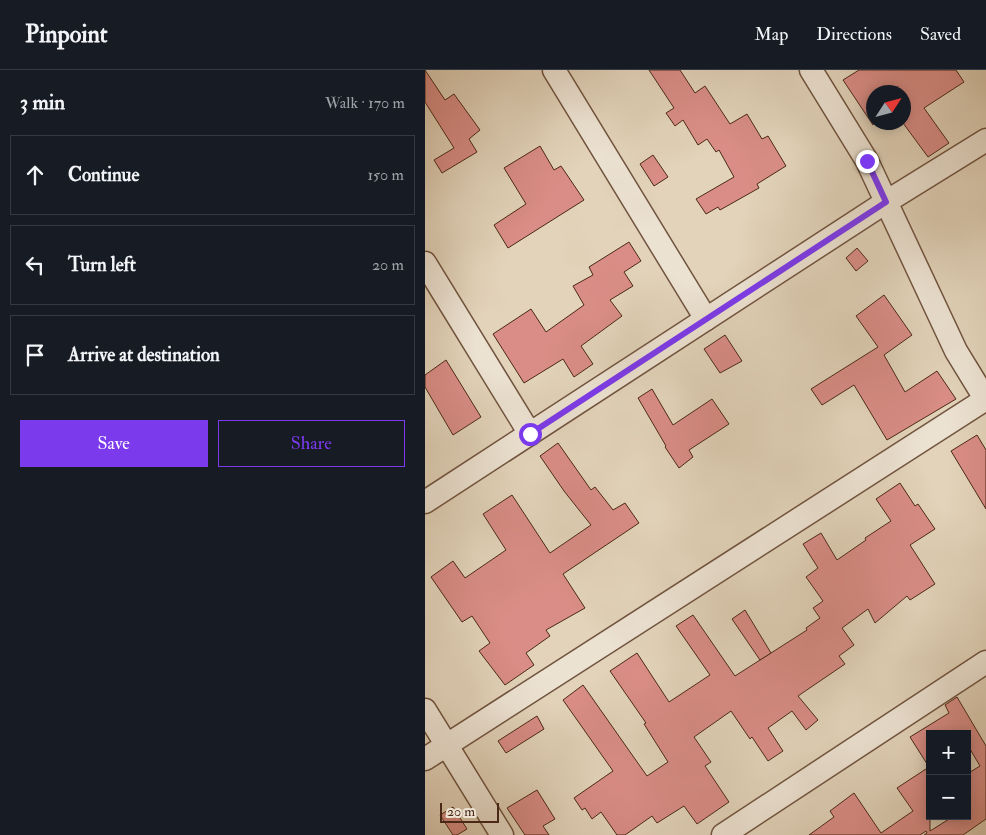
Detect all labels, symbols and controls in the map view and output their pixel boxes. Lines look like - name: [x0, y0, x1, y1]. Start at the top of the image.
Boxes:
- text: Pinpoint: [25, 19, 108, 50]
- text: Map: [755, 23, 788, 46]
- text: Directions: [816, 23, 892, 46]
- text: Saved: [920, 23, 961, 46]
- north arrow: [866, 85, 911, 130]
- text: 3 min: [20, 89, 65, 116]
- text: Walk · 170 m: [325, 93, 405, 113]
- route end: [856, 150, 879, 173]
- icon: ahead: [21, 161, 49, 189]
- text: Continue: [68, 163, 139, 187]
- text: 150 m: [367, 165, 404, 185]
- icon: left: [21, 251, 49, 279]
- text: Turn left: [68, 253, 136, 277]
- text: 20 m: [372, 255, 404, 275]
- icon: arrive: [21, 341, 49, 369]
- text: Arrive at destination: [68, 343, 220, 367]
- button: Save: [20, 420, 208, 467]
- button: Share: [218, 420, 405, 467]
- route start: [519, 423, 542, 446]
- map controls: [926, 730, 971, 820]
- button: +: [926, 730, 971, 775]
- button: −: [926, 775, 971, 820]
- scale bar: [440, 800, 499, 823]
- text: 20 m: [447, 803, 475, 820]

